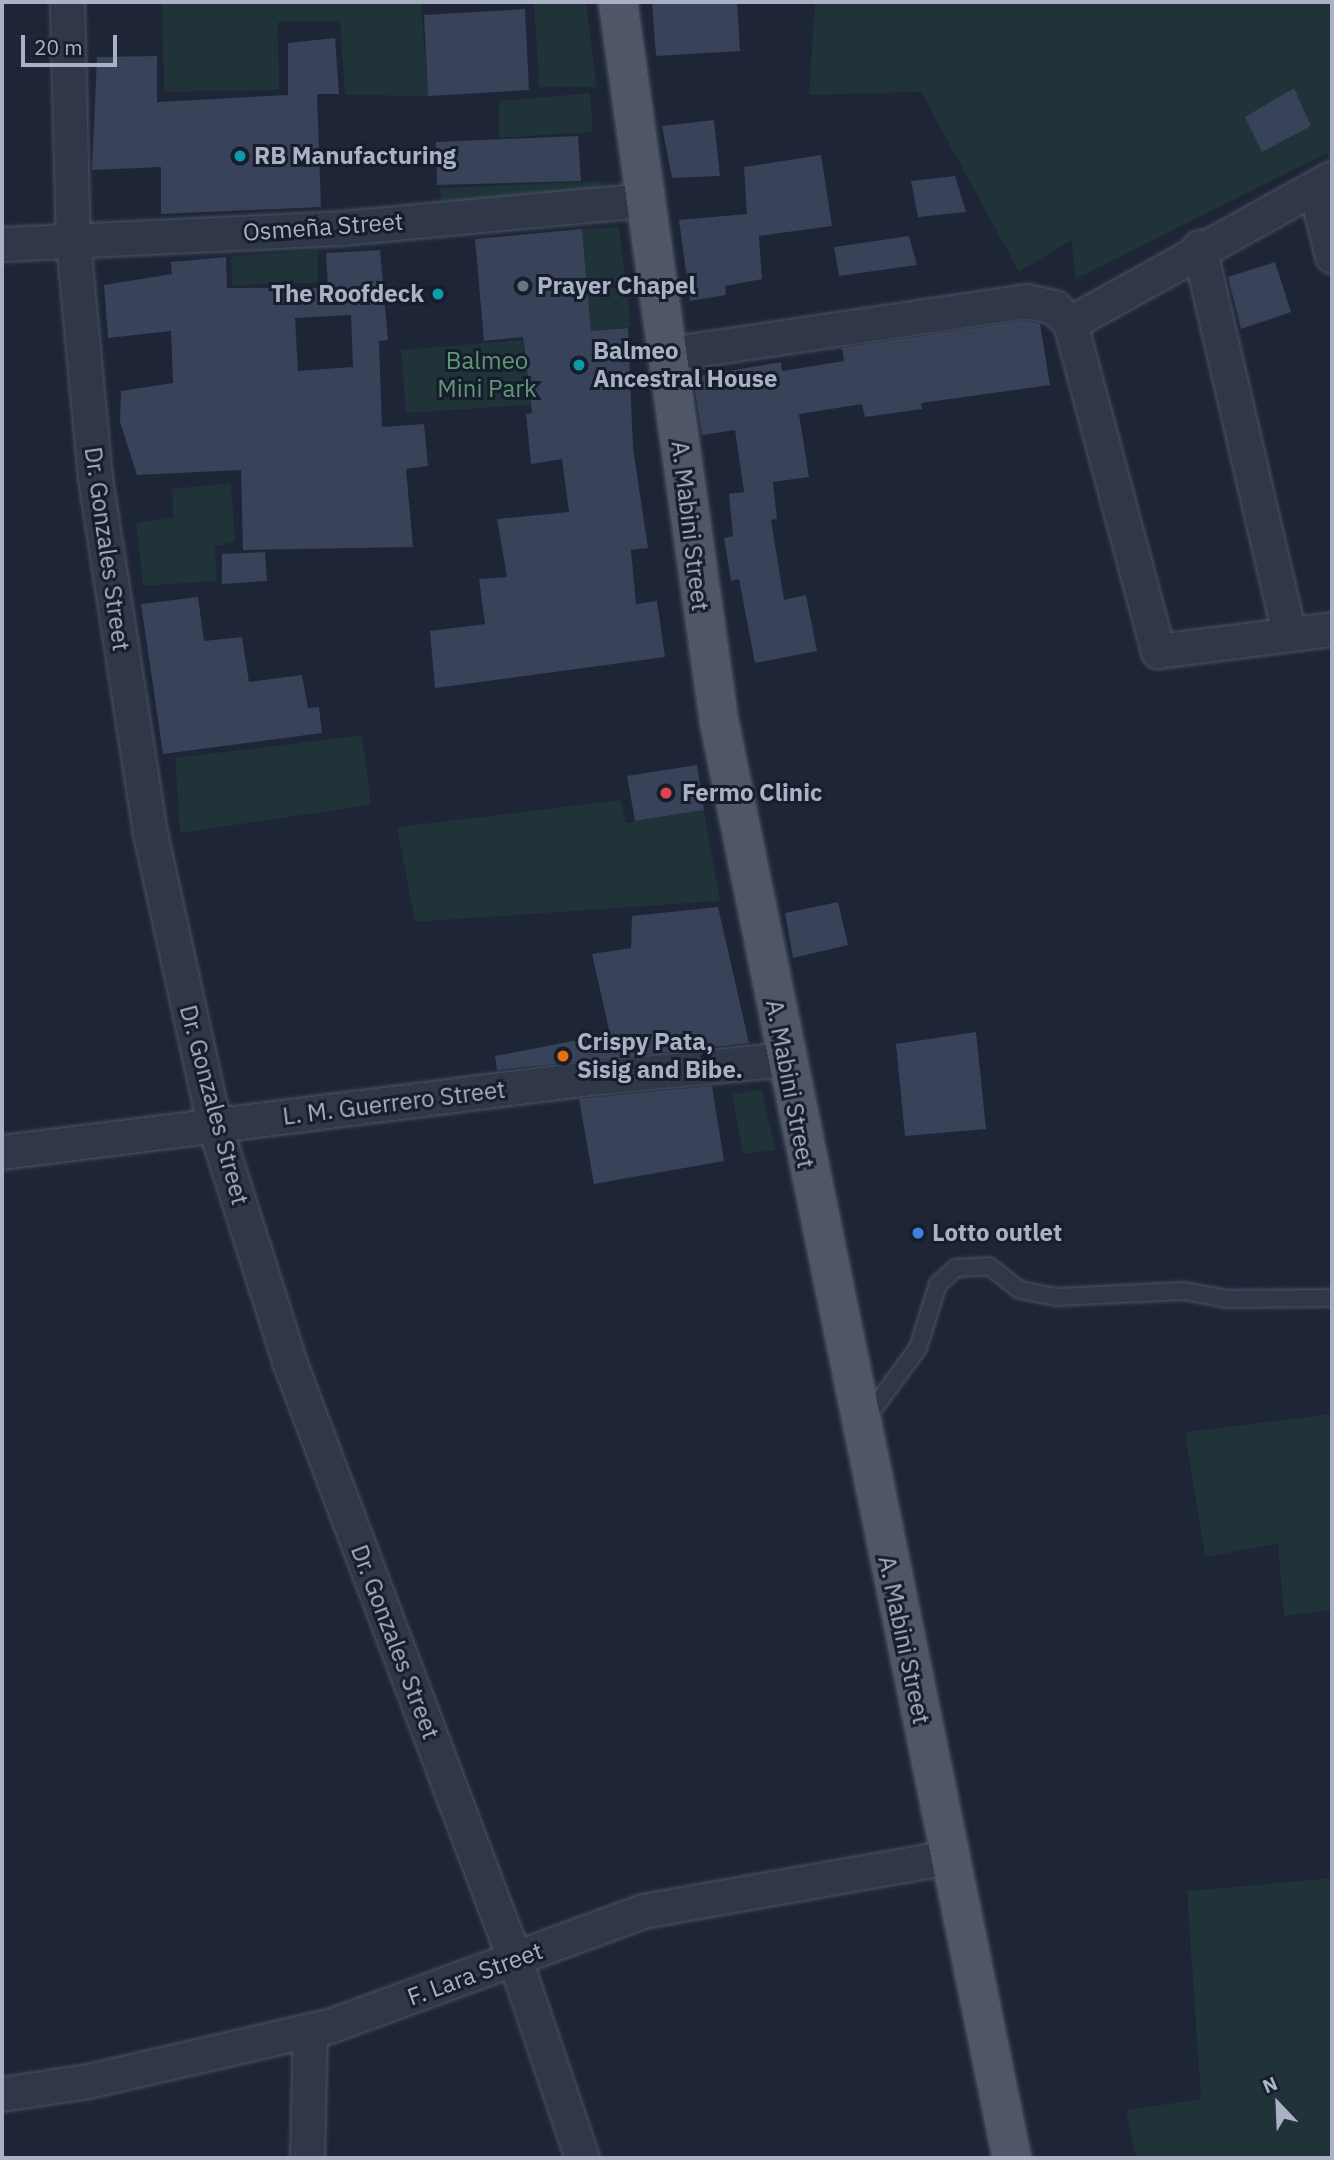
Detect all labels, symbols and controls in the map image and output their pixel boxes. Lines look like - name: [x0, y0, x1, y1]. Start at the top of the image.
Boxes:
- scale bar: [24, 21, 121, 65]
- text: 20 m: [34, 33, 83, 61]
- place label: RB Manufacturing: [254, 142, 456, 170]
- marker: RB Manufacturing: [232, 148, 248, 164]
- street label: Osmeña Street: [242, 207, 404, 247]
- place label: Prayer Chapel: [537, 272, 696, 300]
- marker: Prayer Chapel: [515, 278, 531, 294]
- place label: The Roofdeck: [271, 280, 424, 308]
- marker: The Roofdeck: [430, 286, 446, 302]
- place label: Balmeo Ancestral House: [593, 337, 777, 393]
- park label: Balmeo Mini Park: [437, 347, 537, 403]
- marker: Balmeo Ancestral House: [571, 357, 587, 373]
- street label: A. Mabini Street: [665, 439, 715, 613]
- street label: Dr. Gonzales Street: [78, 445, 136, 653]
- place label: Fermo Clinic: [682, 779, 822, 807]
- marker: Fermo Clinic: [656, 783, 676, 803]
- street label: A. Mabini Street: [760, 997, 820, 1171]
- street label: Dr. Gonzales Street: [173, 1002, 255, 1208]
- place label: Crispy Pata, Sisig and Bibe.: [577, 1028, 743, 1084]
- marker: Crispy Pata, Sisig and Bibe.: [555, 1048, 571, 1064]
- street label: L. M. Guerrero Street: [281, 1075, 507, 1131]
- place label: Lotto outlet: [932, 1219, 1062, 1247]
- marker: Lotto outlet: [910, 1225, 926, 1241]
- street label: Dr. Gonzales Street: [345, 1541, 445, 1743]
- street label: A. Mabini Street: [872, 1553, 936, 1727]
- street label: F. Lara Street: [404, 1936, 546, 2012]
- north arrow: [1243, 2069, 1313, 2139]
- text: N: [1259, 2071, 1281, 2098]

